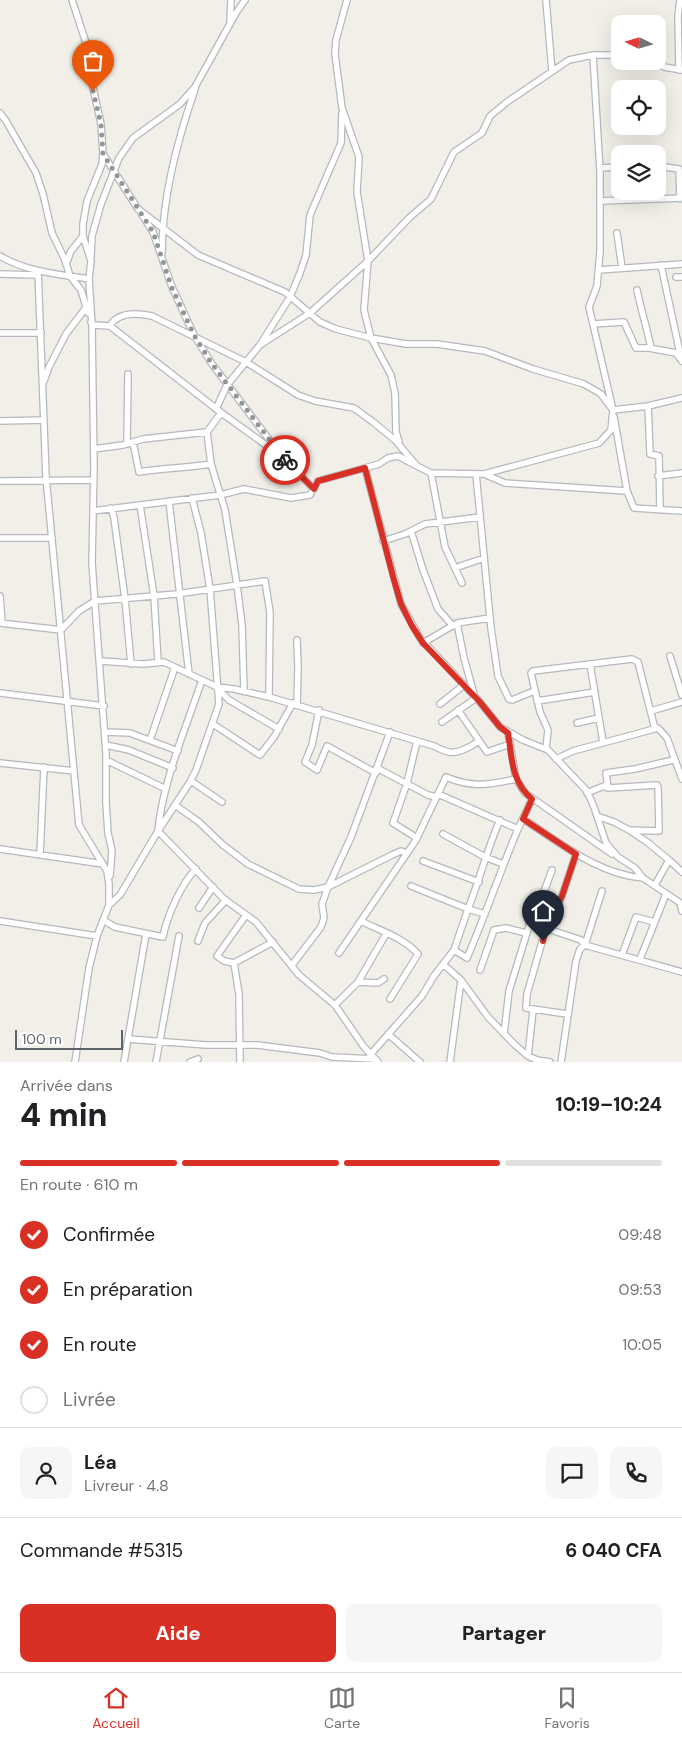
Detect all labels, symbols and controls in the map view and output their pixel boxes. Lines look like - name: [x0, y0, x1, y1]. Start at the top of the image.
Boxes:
- north arrow: [611, 15, 666, 70]
- map controls: [611, 15, 666, 200]
- pin: [72, 40, 114, 91]
- icon: bag: [79, 47, 107, 75]
- button: locate: [611, 80, 666, 135]
- button: layers: [611, 145, 666, 200]
- courier: [260, 435, 310, 485]
- icon: bike: [271, 446, 299, 474]
- pin: [522, 890, 564, 941]
- icon: home: [529, 897, 557, 925]
- scale bar: [15, 1027, 122, 1050]
- text: 100 m: [22, 1030, 62, 1048]
- text: Arrivée dans: [20, 1075, 113, 1096]
- text: 10:19–10:24: [556, 1092, 662, 1117]
- text: 4 min: [20, 1094, 107, 1136]
- text: En route · 610 m: [20, 1174, 138, 1195]
- icon: check: [20, 1221, 48, 1249]
- text: Confirmée: [63, 1222, 155, 1247]
- text: 09:48: [618, 1224, 662, 1245]
- icon: check: [20, 1276, 48, 1304]
- text: En préparation: [63, 1277, 193, 1302]
- text: 09:53: [619, 1279, 662, 1300]
- icon: check: [20, 1331, 48, 1359]
- text: En route: [63, 1332, 137, 1357]
- text: 10:05: [622, 1334, 662, 1355]
- text: Livrée: [63, 1387, 116, 1412]
- button: person: [20, 1447, 72, 1499]
- button: chat: [546, 1447, 598, 1499]
- button: phone: [610, 1447, 662, 1499]
- text: Léa: [84, 1450, 117, 1475]
- text: Livreur · 4.8: [84, 1475, 169, 1496]
- text: Commande #5315: [20, 1538, 183, 1563]
- text: 6 040 CFA: [565, 1538, 662, 1563]
- button: Aide: [20, 1604, 336, 1662]
- button: Partager: [346, 1604, 662, 1662]
- tab: Accueil: [92, 1684, 140, 1732]
- tab: Carte: [324, 1684, 360, 1732]
- tab: Favoris: [545, 1684, 590, 1732]

